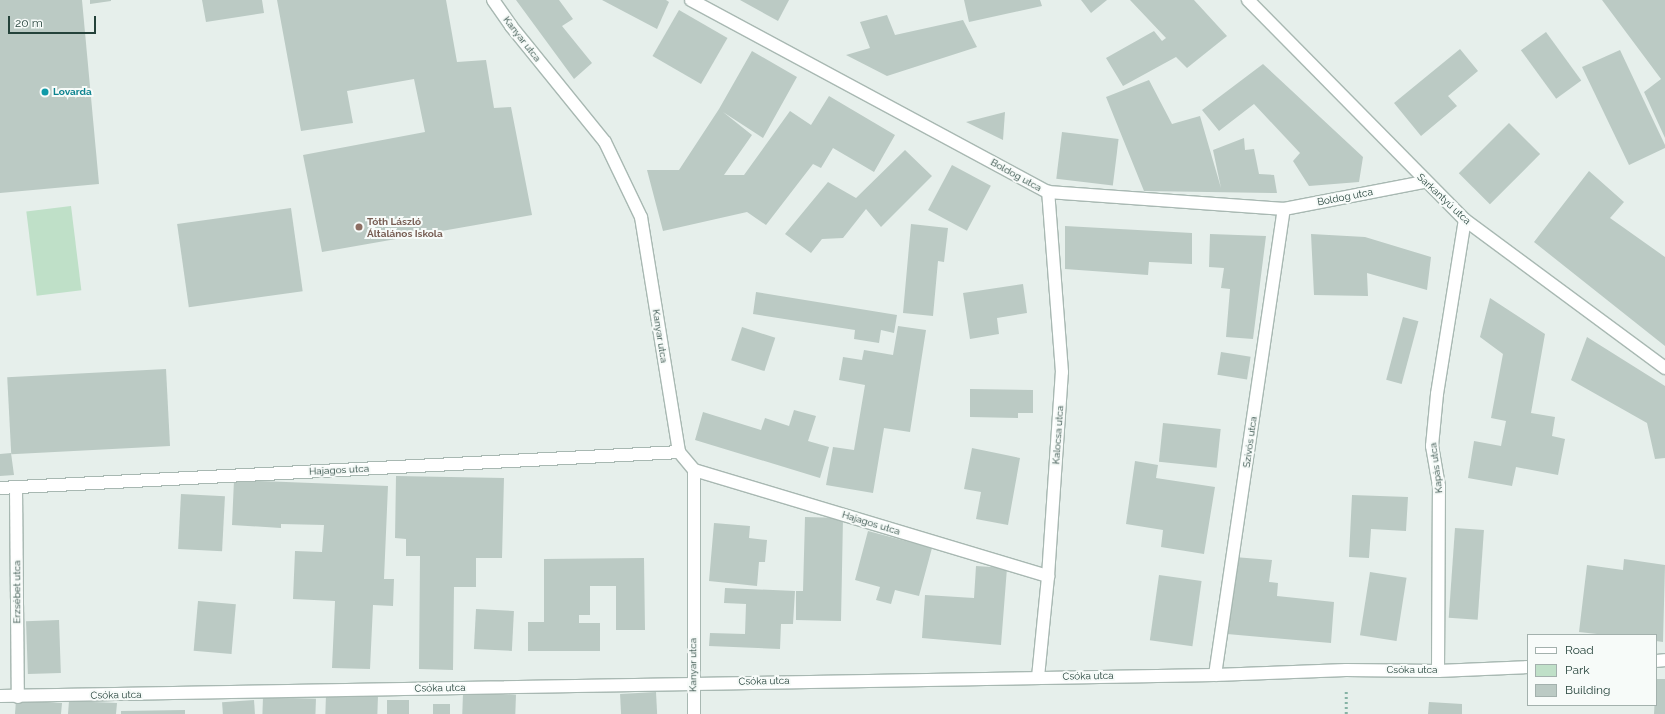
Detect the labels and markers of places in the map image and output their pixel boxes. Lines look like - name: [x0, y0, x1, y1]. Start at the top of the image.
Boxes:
- place label: Lovarda: [53, 86, 92, 98]
- marker: Lovarda: [40, 87, 50, 97]
- place label: Tóth László Általános Iskola: [367, 215, 443, 238]
- marker: Tóth László Általános Iskola: [354, 222, 364, 232]

